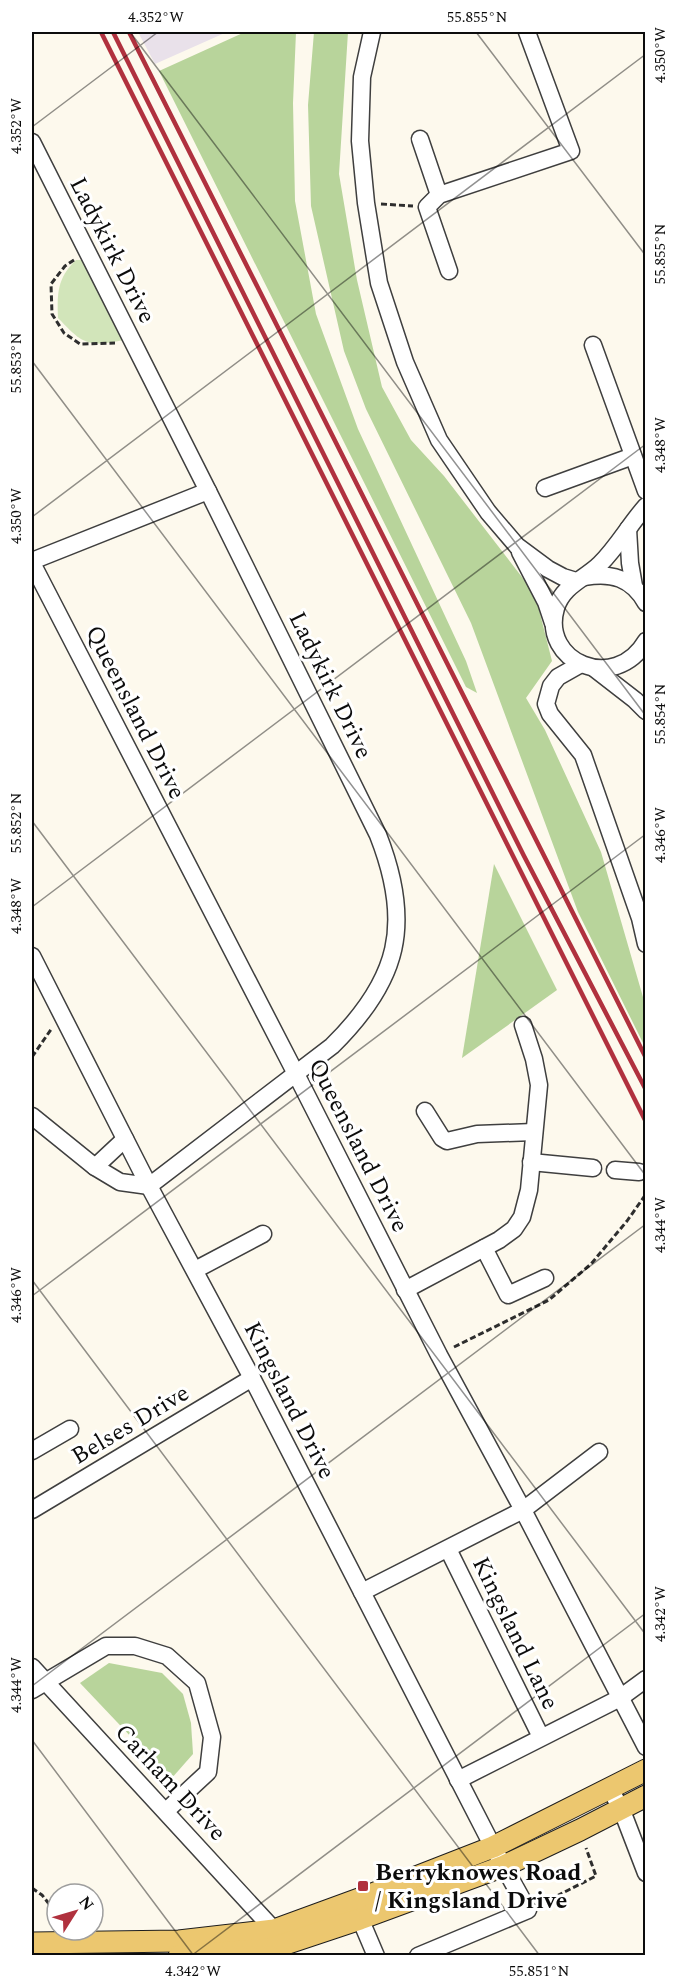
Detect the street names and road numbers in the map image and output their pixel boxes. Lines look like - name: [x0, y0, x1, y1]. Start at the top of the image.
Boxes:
- street label: Ladykirk Drive: [60, 171, 164, 330]
- street label: Ladykirk Drive: [279, 606, 381, 765]
- street label: Queensland Drive: [76, 619, 195, 806]
- street label: Queensland Drive: [299, 1052, 418, 1239]
- street label: Kingsland Drive: [234, 1315, 344, 1486]
- street label: Belses Drive: [65, 1375, 196, 1474]
- street label: Kingsland Lane: [462, 1551, 568, 1716]
- street label: Carham Drive: [106, 1716, 234, 1850]

